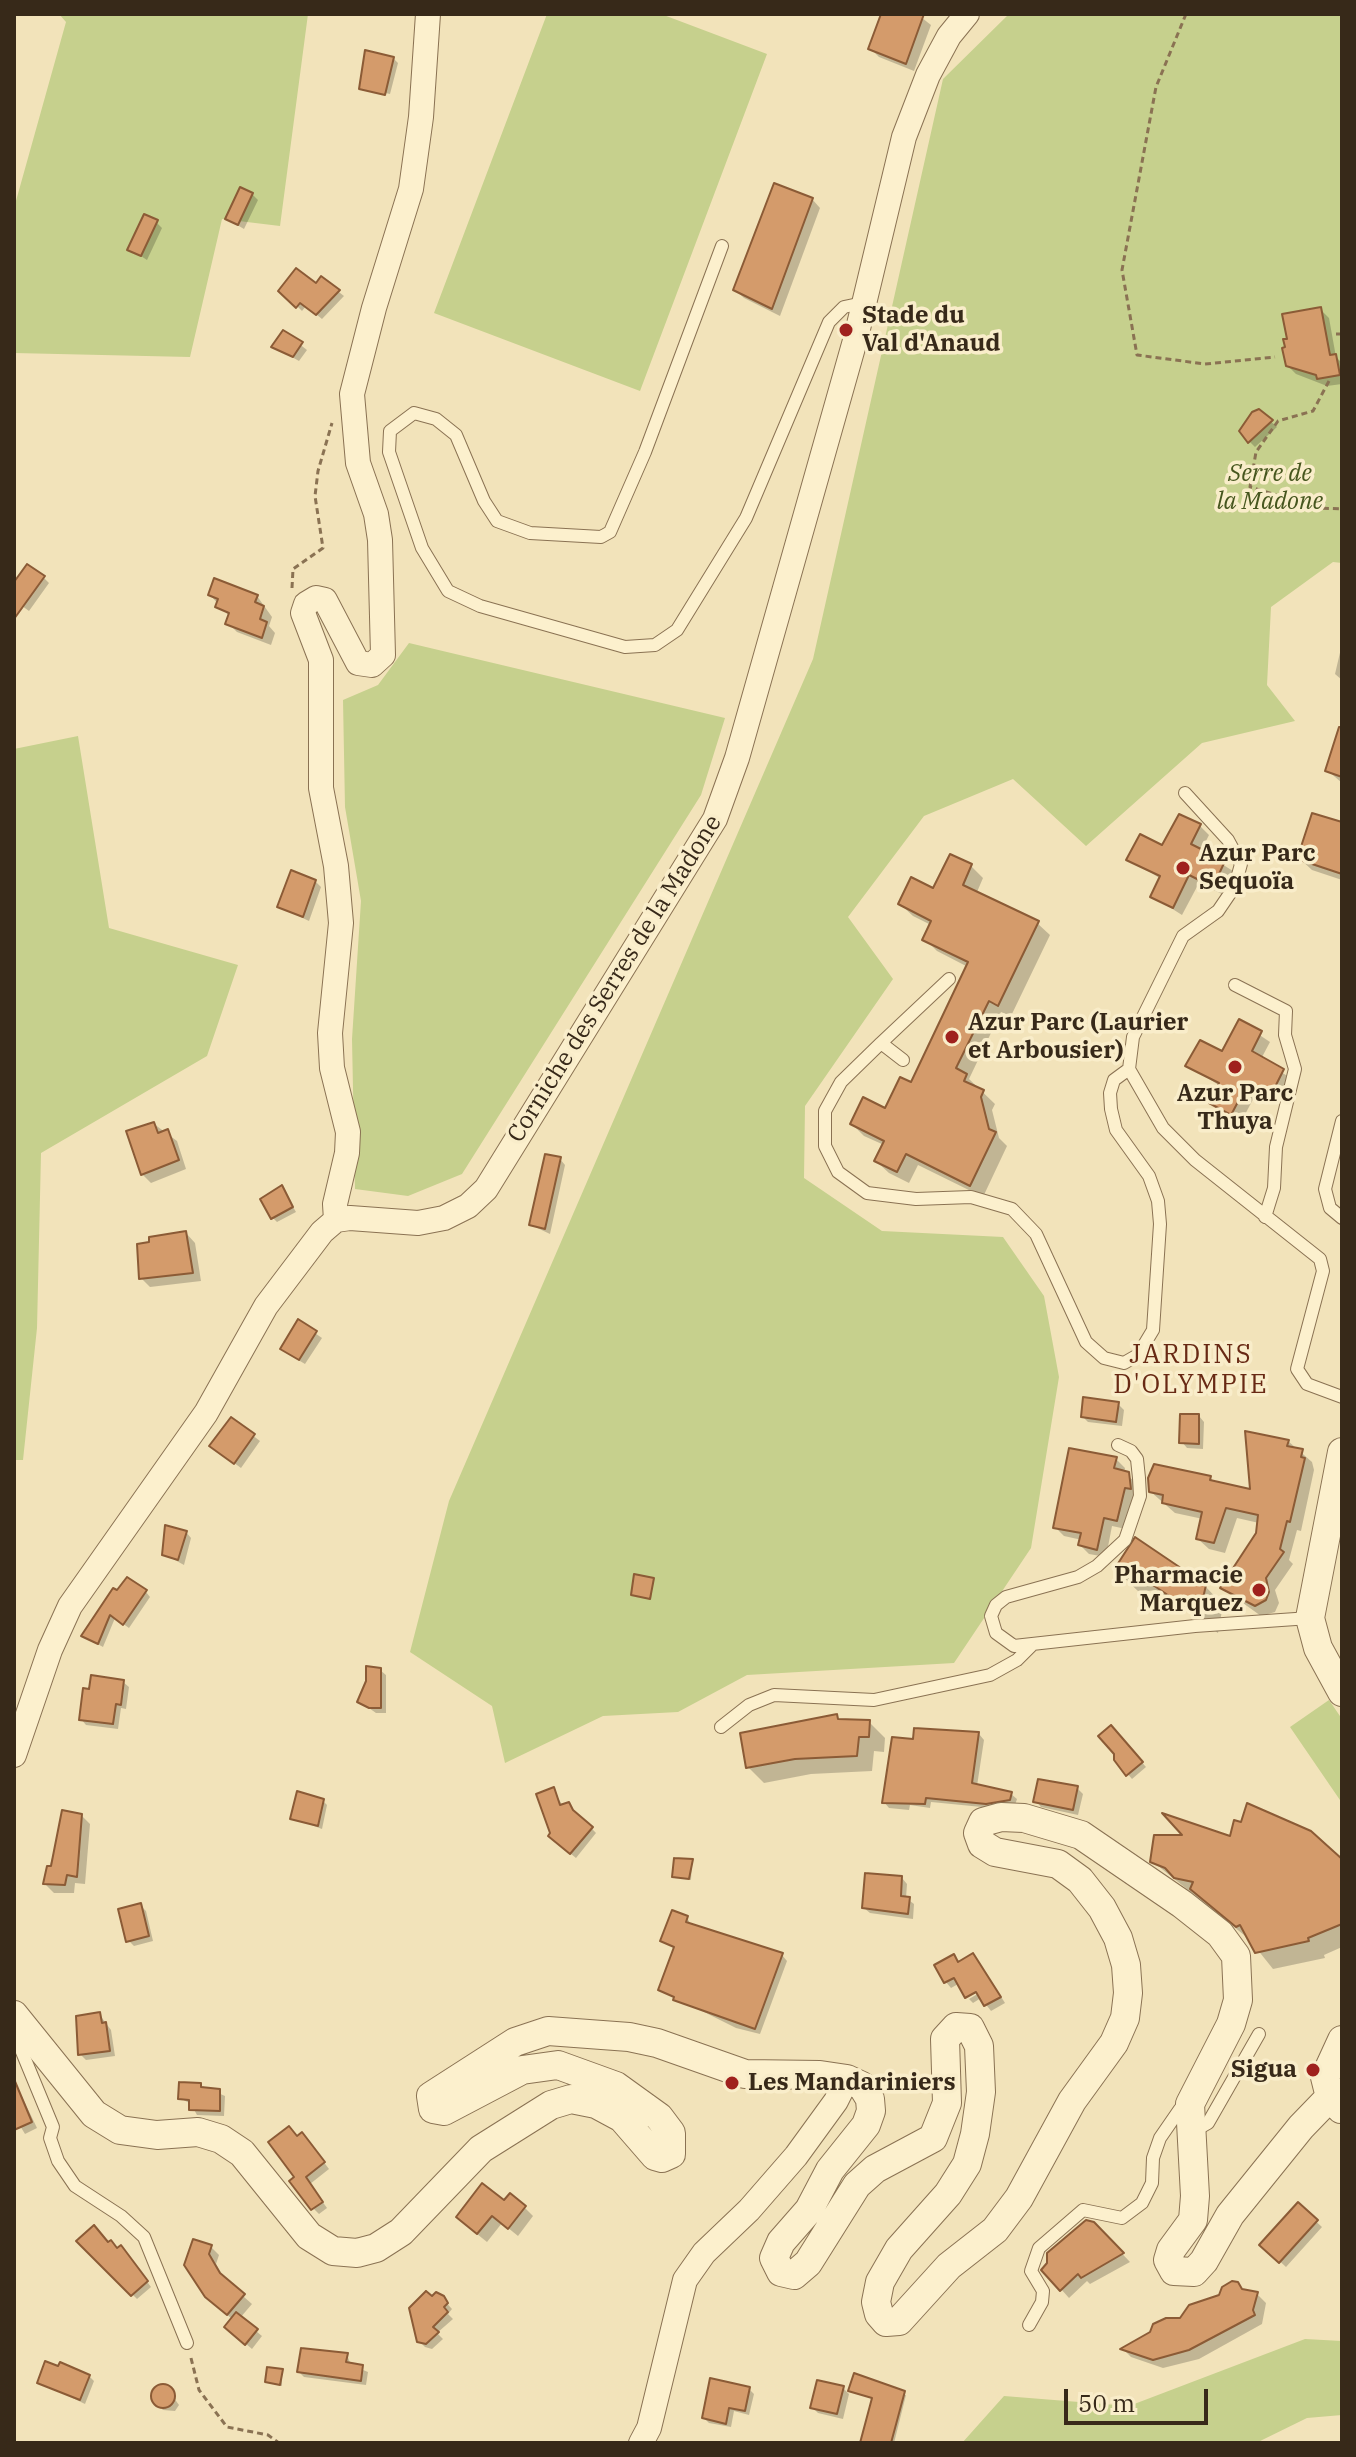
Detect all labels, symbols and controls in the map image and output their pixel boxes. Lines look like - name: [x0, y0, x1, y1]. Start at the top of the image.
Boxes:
- place label: Stade du Val d'Anaud: [862, 302, 1000, 358]
- marker: Stade du Val d'Anaud: [837, 321, 855, 339]
- park label: Serre de la Madone: [1217, 460, 1323, 516]
- street label: Corniche des Serres de la Madone: [502, 810, 728, 1148]
- place label: Azur Parc Sequoïa: [1199, 840, 1316, 896]
- marker: Azur Parc Sequoïa: [1174, 859, 1192, 877]
- place label: Azur Parc (Laurier et Arbousier): [968, 1009, 1188, 1065]
- marker: Azur Parc (Laurier et Arbousier): [943, 1028, 961, 1046]
- marker: Azur Parc Thuya: [1226, 1058, 1244, 1076]
- place label: Azur Parc Thuya: [1177, 1080, 1293, 1136]
- district label: JARDINS D'OLYMPIE: [1113, 1339, 1269, 1400]
- place label: Pharmacie Marquez: [1114, 1562, 1243, 1618]
- marker: Pharmacie Marquez: [1250, 1581, 1268, 1599]
- place label: Sigua: [1231, 2056, 1297, 2084]
- marker: Sigua: [1304, 2061, 1322, 2079]
- place label: Les Mandariniers: [748, 2069, 956, 2097]
- marker: Les Mandariniers: [723, 2074, 741, 2092]
- scale bar: [1068, 2373, 1212, 2423]
- text: 50 m: [1078, 2387, 1135, 2419]

